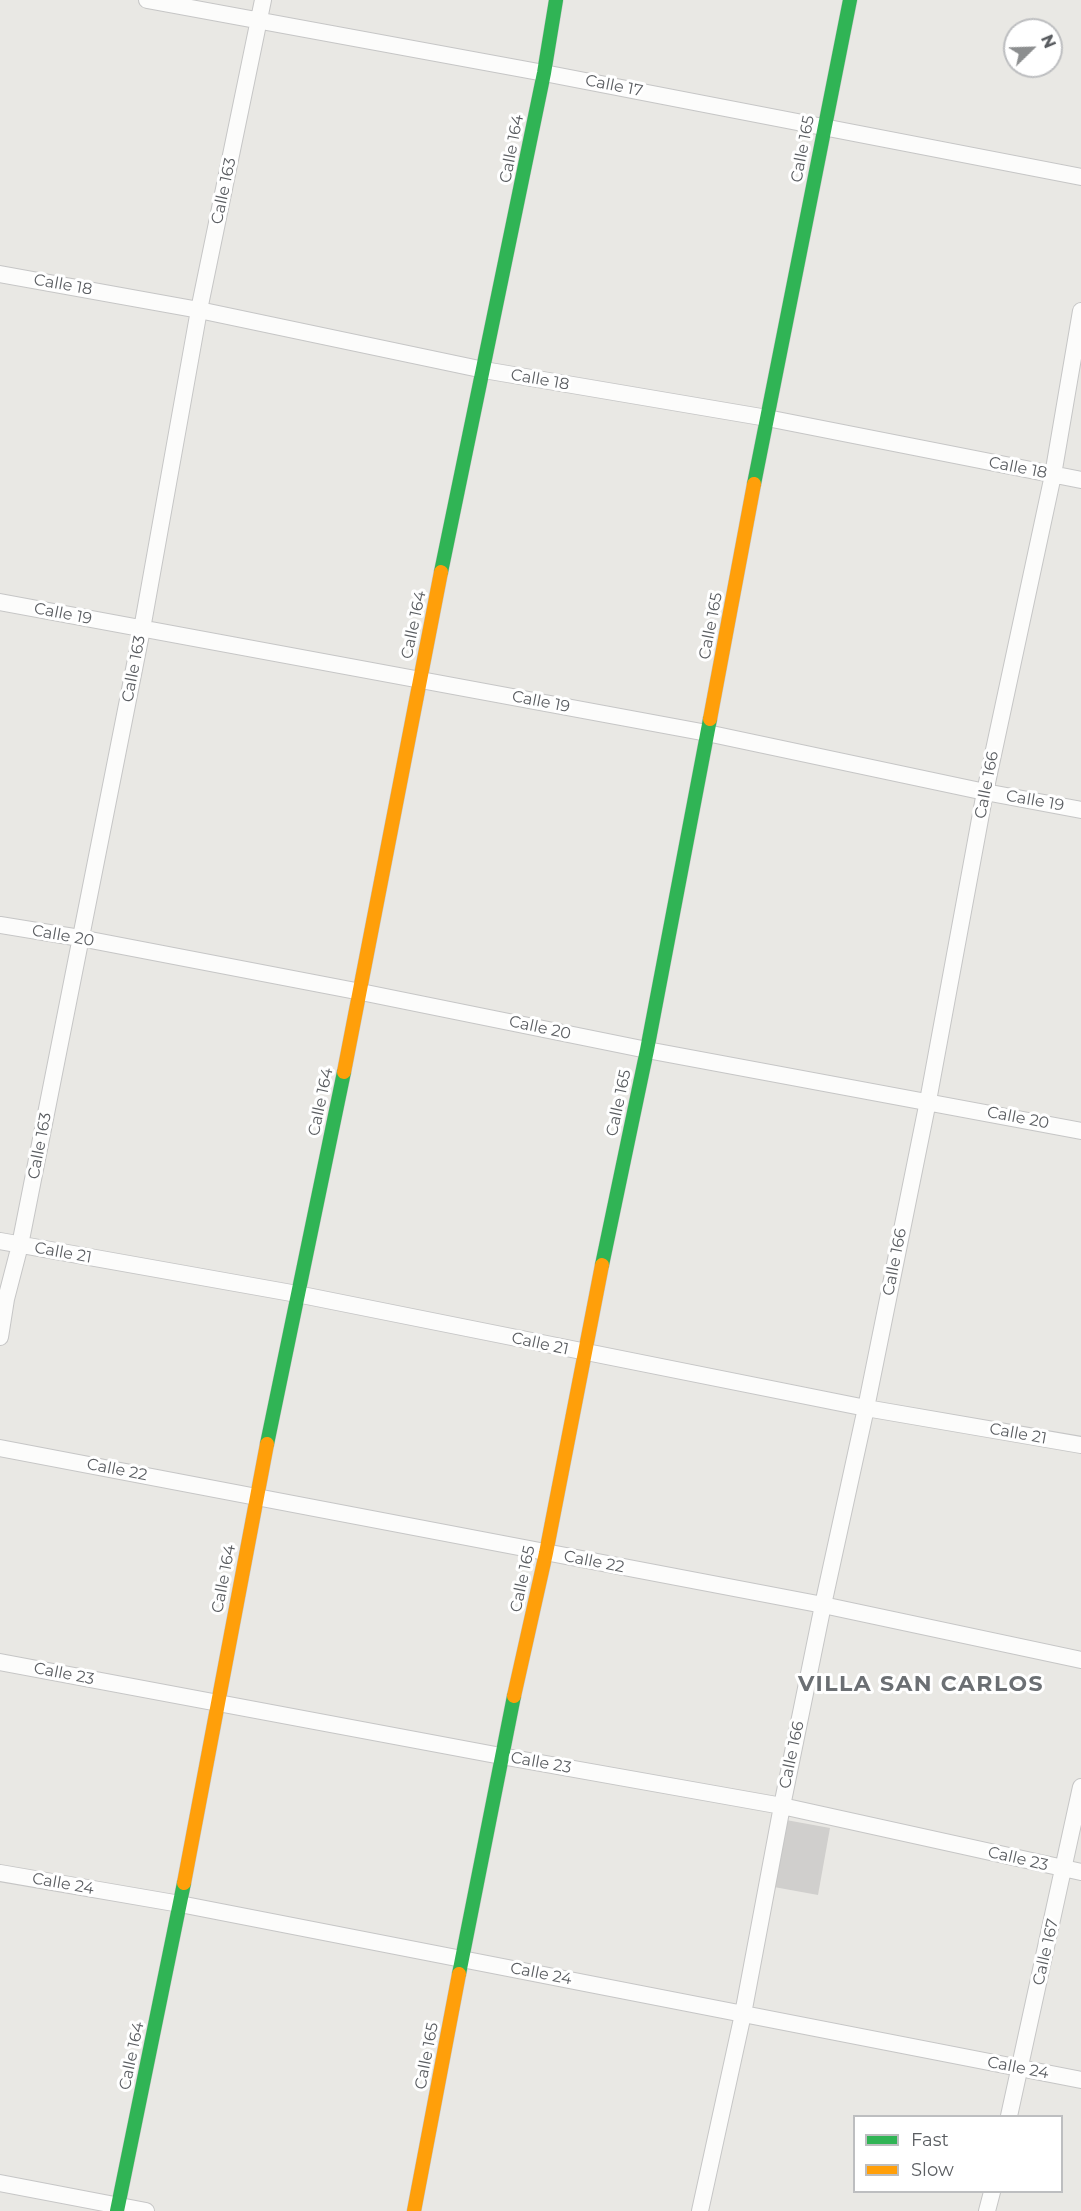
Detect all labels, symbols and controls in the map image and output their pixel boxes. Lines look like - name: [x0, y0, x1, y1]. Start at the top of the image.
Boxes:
- north arrow: [1003, 18, 1063, 78]
- text: N: [1037, 32, 1059, 51]
- street label: Calle 17: [584, 71, 644, 101]
- street label: Calle 164: [496, 113, 528, 185]
- street label: Calle 165: [787, 114, 819, 184]
- street label: Calle 163: [208, 156, 240, 226]
- street label: Calle 18: [32, 270, 94, 300]
- street label: Calle 18: [509, 365, 571, 395]
- street label: Calle 18: [987, 453, 1049, 483]
- street label: Calle 164: [397, 589, 431, 661]
- street label: Calle 165: [695, 591, 727, 661]
- street label: Calle 19: [32, 599, 94, 629]
- street label: Calle 163: [118, 634, 150, 704]
- street label: Calle 19: [510, 687, 572, 717]
- street label: Calle 166: [971, 750, 1003, 820]
- street label: Calle 19: [1004, 786, 1066, 816]
- street label: Calle 20: [30, 921, 96, 951]
- street label: Calle 20: [507, 1012, 573, 1044]
- street label: Calle 164: [304, 1066, 338, 1138]
- street label: Calle 165: [603, 1068, 635, 1138]
- street label: Calle 20: [985, 1103, 1051, 1133]
- street label: Calle 163: [24, 1111, 56, 1181]
- street label: Calle 166: [879, 1227, 911, 1297]
- street label: Calle 21: [33, 1239, 93, 1267]
- street label: Calle 21: [510, 1329, 570, 1359]
- street label: Calle 21: [988, 1420, 1048, 1448]
- street label: Calle 22: [85, 1455, 149, 1485]
- street label: Calle 164: [208, 1543, 240, 1615]
- street label: Calle 165: [507, 1544, 539, 1614]
- street label: Calle 22: [562, 1547, 626, 1577]
- street label: Calle 23: [32, 1659, 96, 1689]
- district label: VILLA SAN CARLOS: [798, 1672, 1044, 1698]
- street label: Calle 166: [776, 1720, 808, 1790]
- street label: Calle 23: [509, 1748, 573, 1778]
- street label: Calle 23: [986, 1843, 1050, 1875]
- street label: Calle 24: [31, 1869, 95, 1899]
- street label: Calle 167: [1029, 1917, 1063, 1987]
- street label: Calle 24: [509, 1959, 573, 1989]
- street label: Calle 164: [115, 2020, 149, 2092]
- street label: Calle 165: [411, 2021, 443, 2091]
- street label: Calle 24: [986, 2053, 1050, 2083]
- legend: [853, 2115, 1063, 2193]
- text: Fast: [911, 2129, 949, 2151]
- text: Slow: [911, 2159, 954, 2181]

